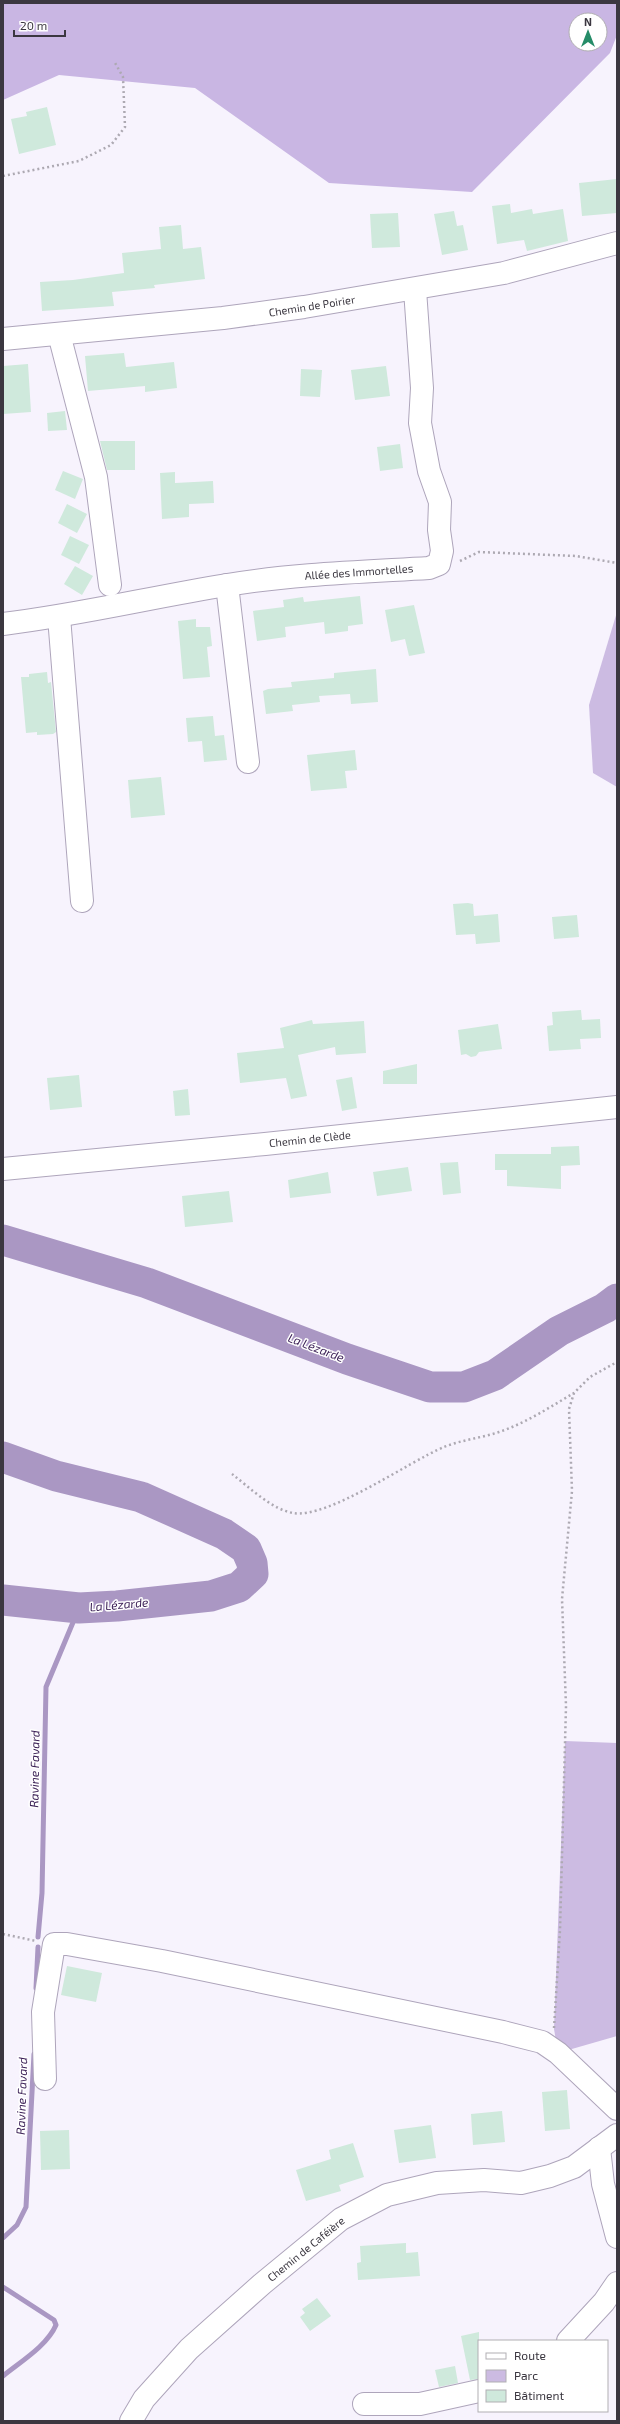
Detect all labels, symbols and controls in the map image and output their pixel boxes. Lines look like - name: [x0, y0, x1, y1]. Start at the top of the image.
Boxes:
- scale bar: [14, 12, 65, 38]
- north arrow: [568, 12, 608, 52]
- text: N: [584, 15, 592, 28]
- text: 20 m: [20, 18, 47, 32]
- street label: Chemin de Poirier: [268, 292, 357, 319]
- street label: Allée des Immortelles: [304, 561, 414, 582]
- street label: Chemin de Clède: [268, 1128, 352, 1149]
- water label: La Lézarde: [286, 1330, 347, 1364]
- water label: La Lézarde: [89, 1594, 149, 1614]
- water label: Ravine Favard: [26, 1730, 42, 1808]
- water label: Ravine Favard: [13, 2057, 29, 2135]
- street label: Chemin de Caféière: [264, 2213, 347, 2284]
- legend: [478, 2340, 608, 2412]
- text: Route: [514, 2348, 546, 2362]
- text: Parc: [514, 2368, 538, 2382]
- text: Bâtiment: [514, 2388, 565, 2402]

